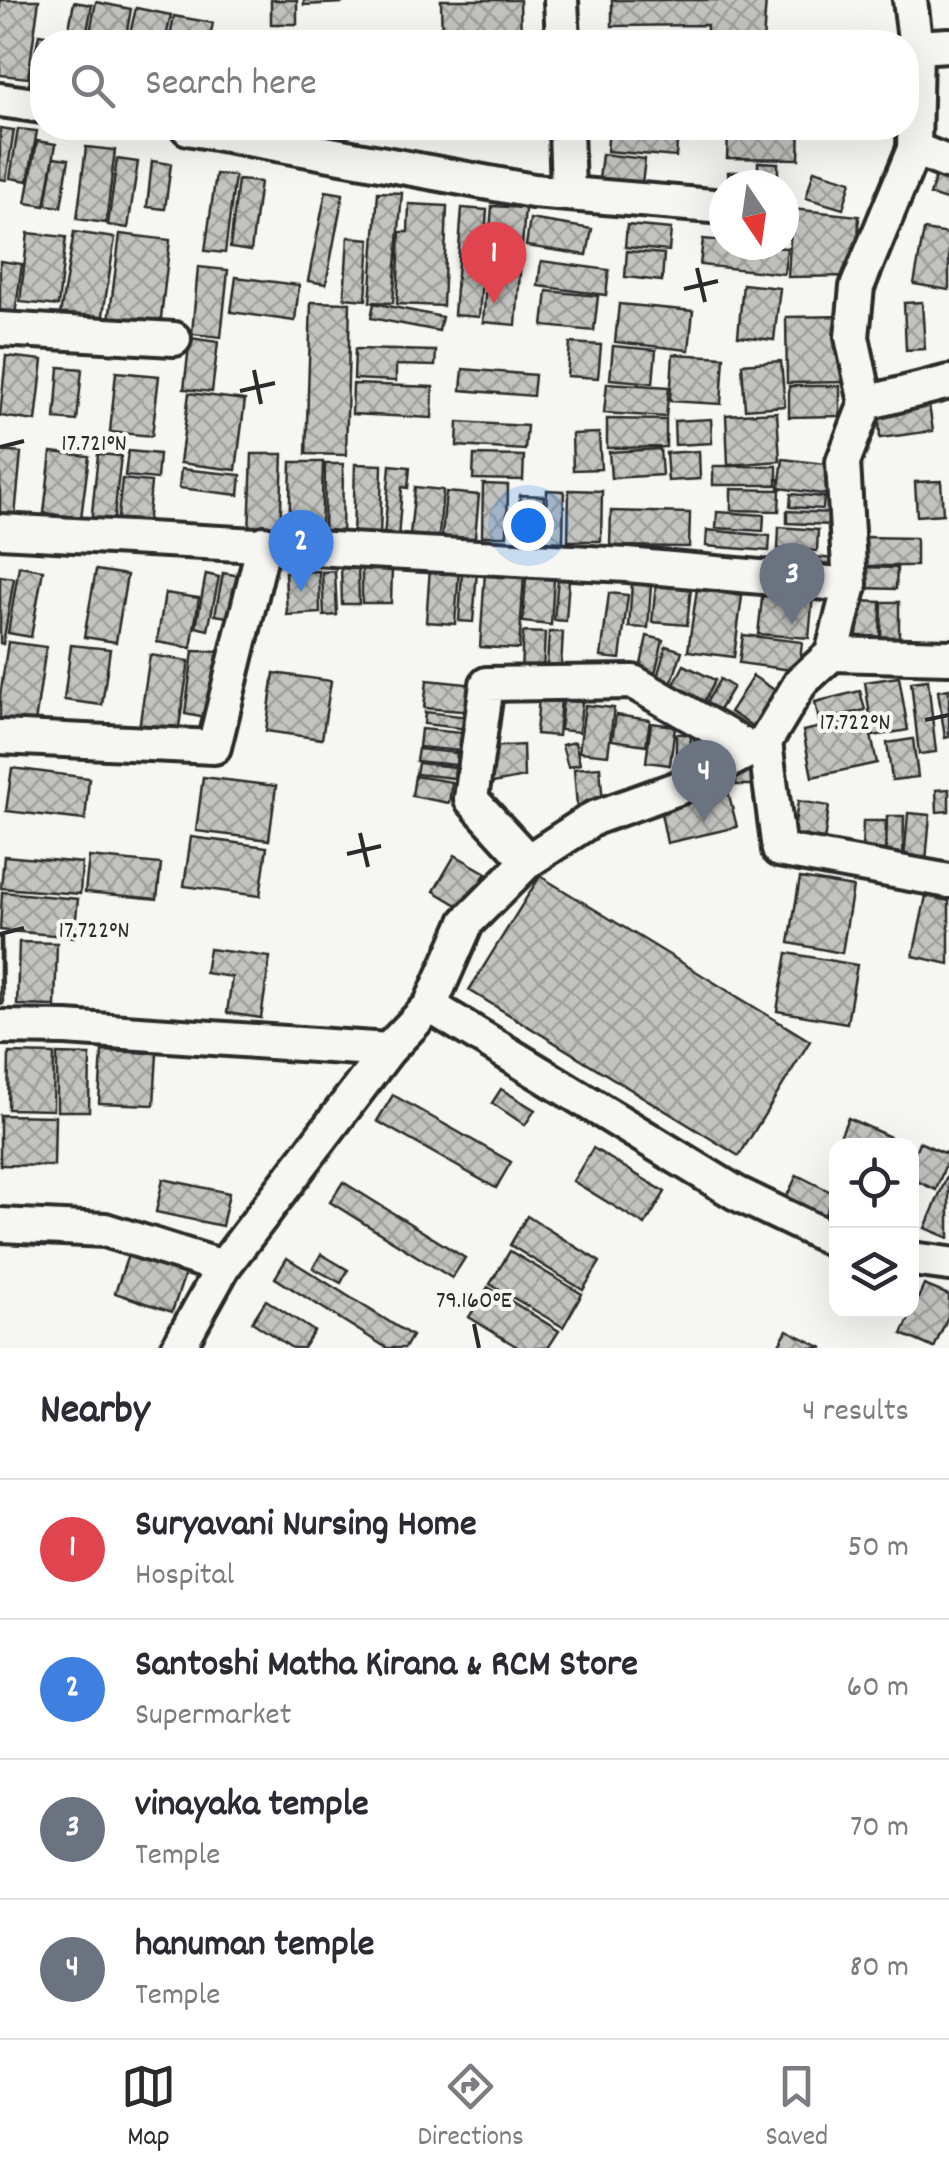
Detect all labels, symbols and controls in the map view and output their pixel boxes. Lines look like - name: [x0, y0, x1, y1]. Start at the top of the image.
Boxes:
- search box: [30, 30, 919, 140]
- icon: search: [65, 58, 120, 113]
- text: Search here: [145, 58, 317, 113]
- north arrow: [709, 170, 799, 260]
- pin: 1: [462, 222, 526, 304]
- text: 17.721°N: [61, 427, 127, 463]
- your location: [503, 500, 554, 551]
- pin: 2: [268, 510, 334, 592]
- pin: 3: [760, 542, 824, 625]
- text: 17.722°N: [819, 706, 891, 742]
- pin: 4: [672, 740, 736, 822]
- text: 17.722°N: [58, 914, 130, 950]
- map controls: [829, 1138, 919, 1318]
- button: locate: [829, 1138, 919, 1228]
- button: layers: [829, 1228, 919, 1318]
- text: 79.160°E: [436, 1284, 513, 1320]
- text: Nearby: [40, 1383, 150, 1443]
- text: 4 results: [802, 1390, 909, 1436]
- text: Suryavani Nursing Home: [135, 1499, 477, 1554]
- text: 1: [69, 1526, 76, 1572]
- text: 50 m: [847, 1526, 909, 1572]
- text: Hospital: [135, 1554, 234, 1600]
- text: Santoshi Matha Kirana & RCM Store: [135, 1639, 638, 1694]
- text: 2: [66, 1666, 79, 1712]
- text: 60 m: [847, 1666, 909, 1712]
- text: Supermarket: [135, 1694, 291, 1740]
- text: vinayaka temple: [135, 1779, 369, 1834]
- text: 3: [65, 1806, 80, 1852]
- text: 70 m: [850, 1806, 909, 1852]
- text: Temple: [135, 1834, 220, 1880]
- text: hanuman temple: [135, 1919, 374, 1974]
- text: 4: [66, 1946, 79, 1992]
- text: 80 m: [849, 1946, 909, 1992]
- text: Temple: [135, 1974, 220, 2020]
- tab: Map: [121, 2059, 176, 2159]
- tab: Directions: [418, 2059, 524, 2159]
- tab: Saved: [766, 2059, 828, 2159]

